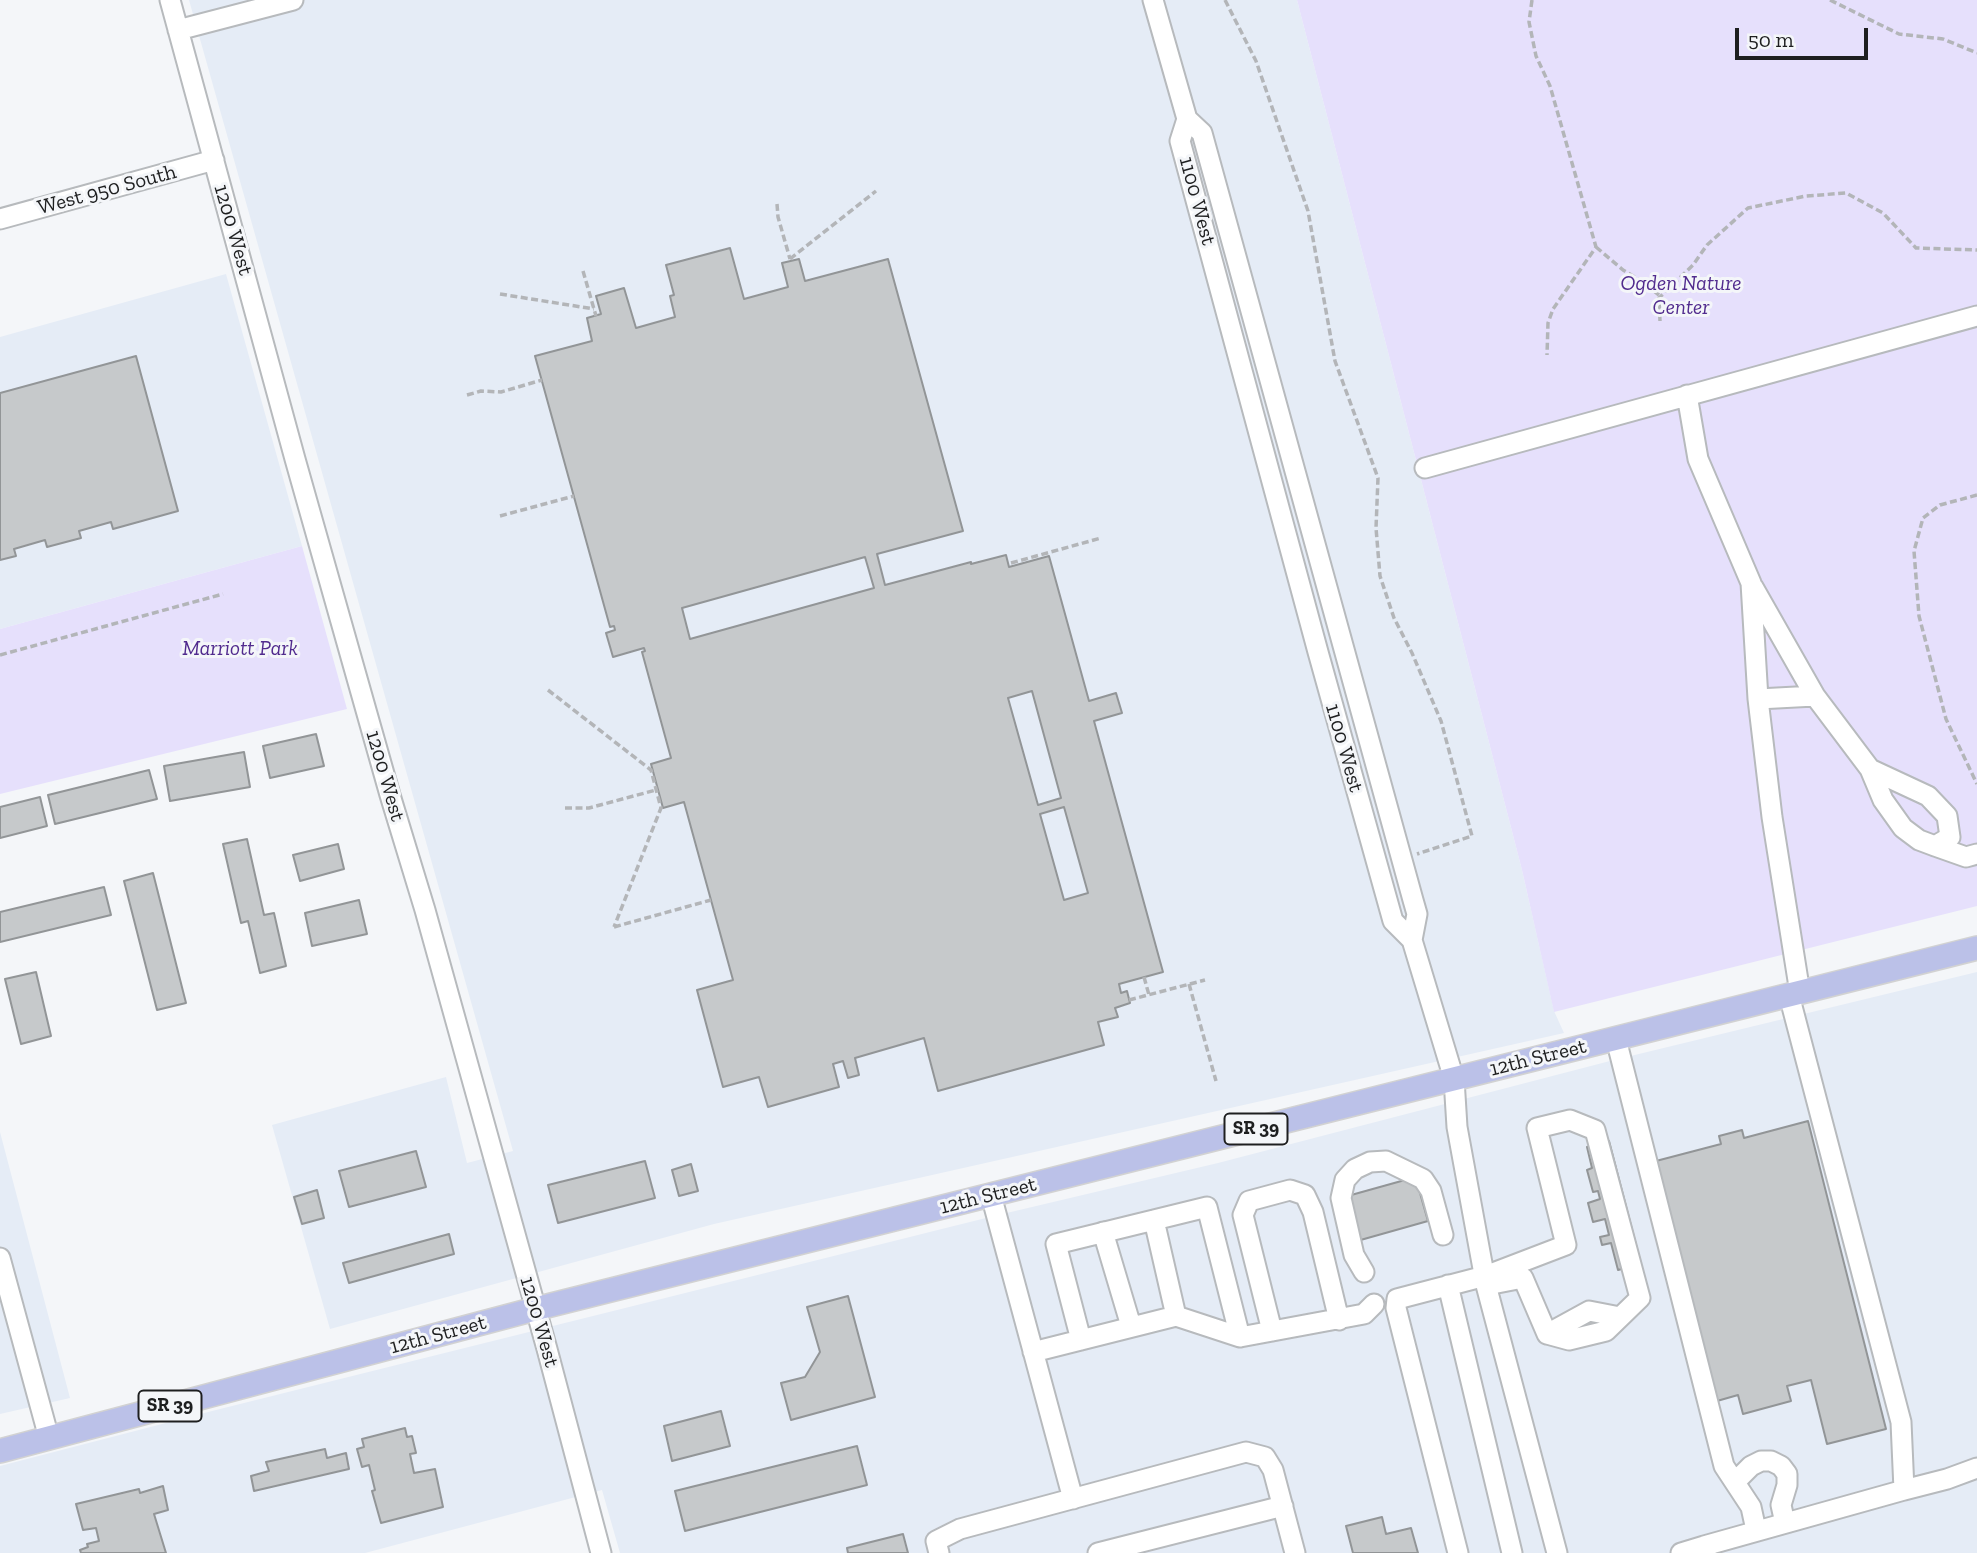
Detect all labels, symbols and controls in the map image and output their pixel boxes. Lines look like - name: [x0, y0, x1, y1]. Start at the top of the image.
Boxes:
- scale bar: [1739, 14, 1872, 58]
- text: 50 m: [1748, 27, 1794, 52]
- street label: 1100 West: [1173, 154, 1221, 248]
- street label: West 950 South: [35, 159, 179, 221]
- street label: 1200 West: [208, 182, 258, 278]
- park label: Ogden Nature Center: [1621, 271, 1741, 321]
- park label: Marriott Park: [182, 636, 298, 662]
- street label: 1100 West: [1319, 701, 1369, 795]
- street label: 1200 West: [360, 728, 410, 824]
- street label: 12th Street: [1487, 1034, 1589, 1082]
- road number: SR 39: [1224, 1114, 1288, 1144]
- street label: 12th Street: [937, 1172, 1039, 1220]
- street label: 1200 West: [514, 1274, 564, 1370]
- street label: 12th Street: [387, 1310, 489, 1360]
- road number: SR 39: [138, 1390, 202, 1422]

